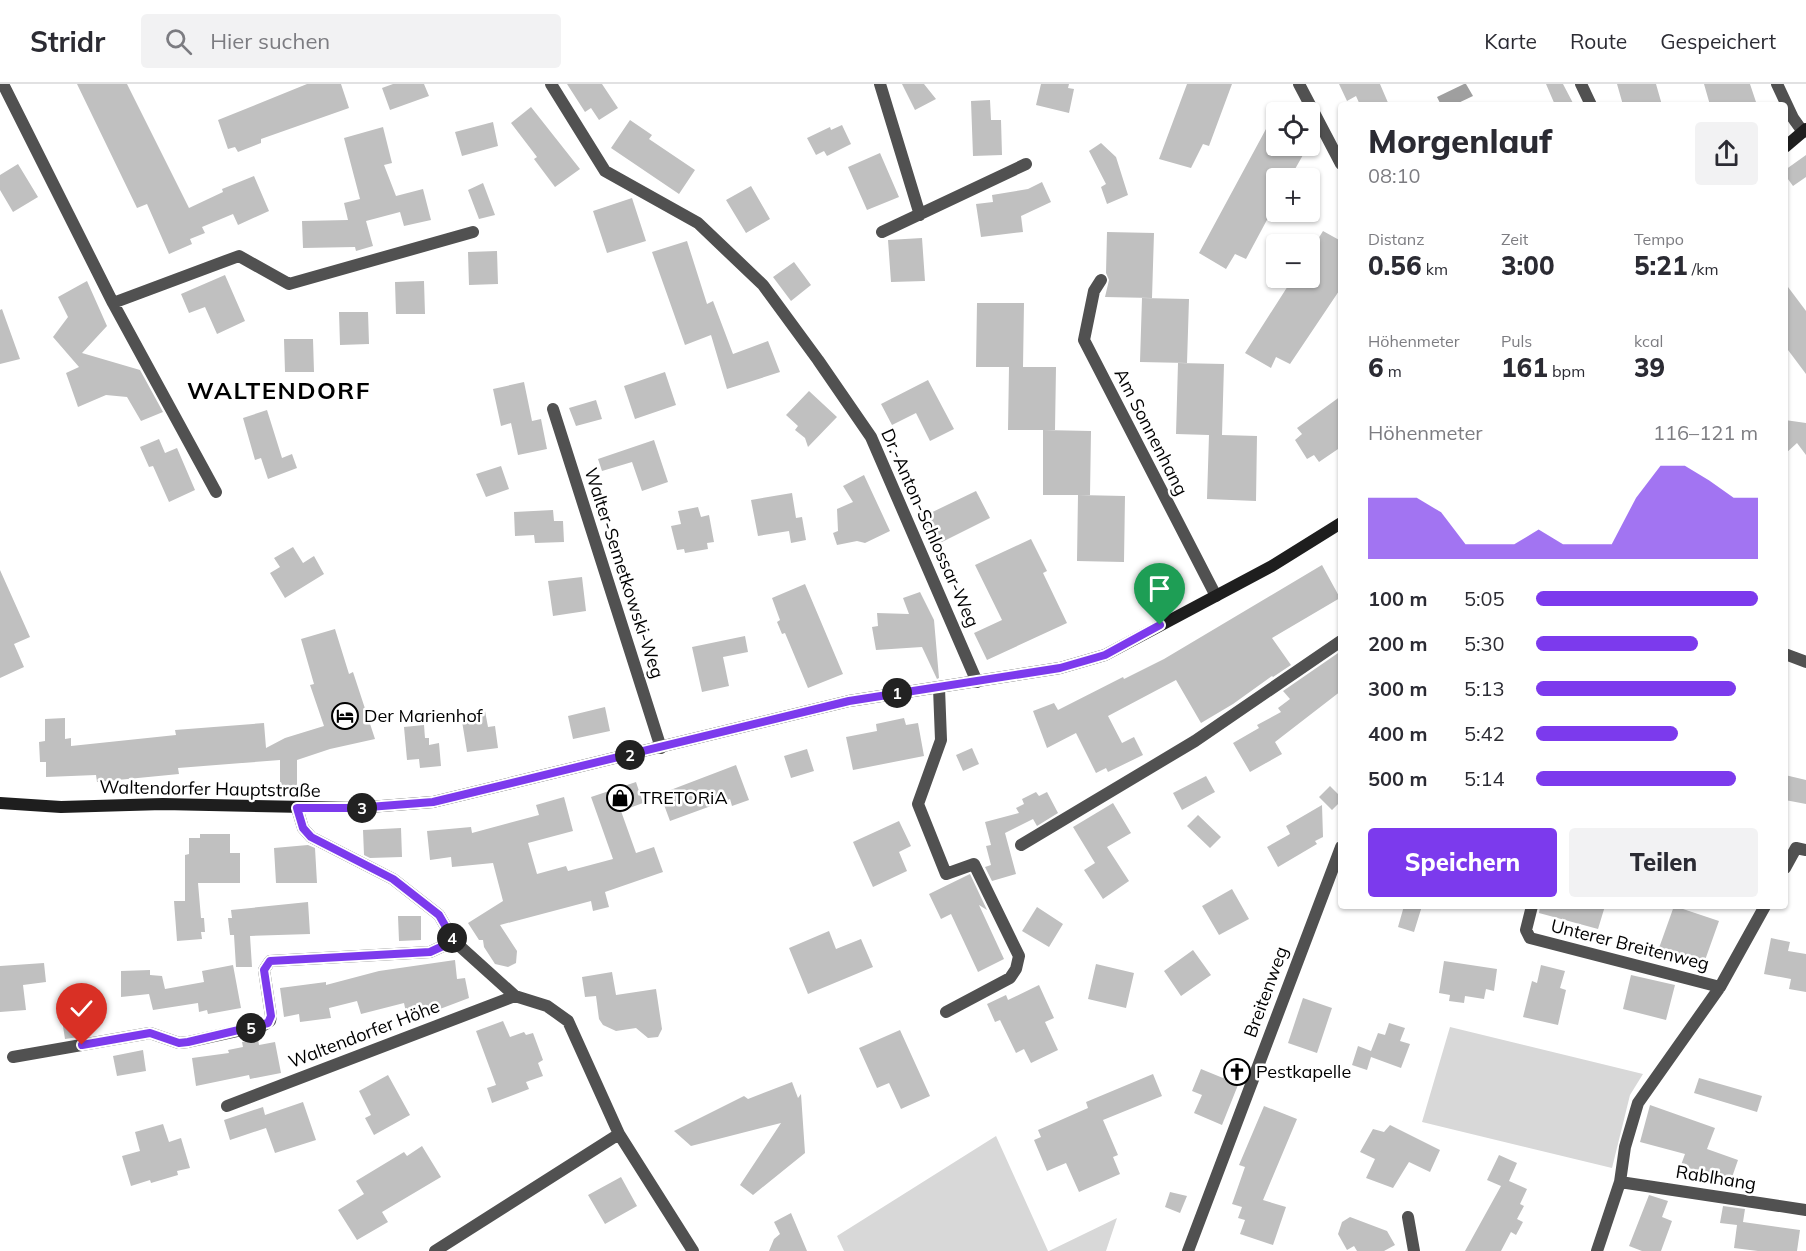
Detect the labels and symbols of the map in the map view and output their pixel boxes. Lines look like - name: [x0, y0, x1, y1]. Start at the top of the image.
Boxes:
- street label: Am Sonnenhang: [1110, 364, 1193, 499]
- district label: WALTENDORF: [187, 375, 371, 405]
- street label: Dr.-Anton-Schlossar-Weg: [876, 425, 985, 631]
- street label: Walter-Semetkowski-Weg: [580, 465, 669, 681]
- pin: [1134, 563, 1185, 625]
- pin: 1: [882, 678, 912, 708]
- hotel icon: Der Marienhof: [330, 701, 360, 731]
- place label: Der Marienhof: [364, 704, 484, 727]
- pin: 2: [615, 740, 645, 770]
- street label: Waltendorfer Hauptstraße: [99, 775, 321, 802]
- shop icon: TRETORiA: [605, 783, 635, 813]
- place label: TRETORiA: [640, 786, 728, 809]
- pin: 3: [347, 793, 377, 823]
- street label: Unterer Breitenweg: [1549, 914, 1712, 975]
- pin: 4: [437, 923, 467, 953]
- street label: Breitenweg: [1238, 943, 1293, 1041]
- pin: [56, 983, 107, 1045]
- street label: Waltendorfer Höhe: [285, 994, 443, 1073]
- pin: 5: [236, 1013, 266, 1043]
- church icon: Pestkapelle: [1222, 1057, 1252, 1087]
- place label: Pestkapelle: [1256, 1060, 1351, 1083]
- street label: Rablhang: [1674, 1160, 1758, 1195]

